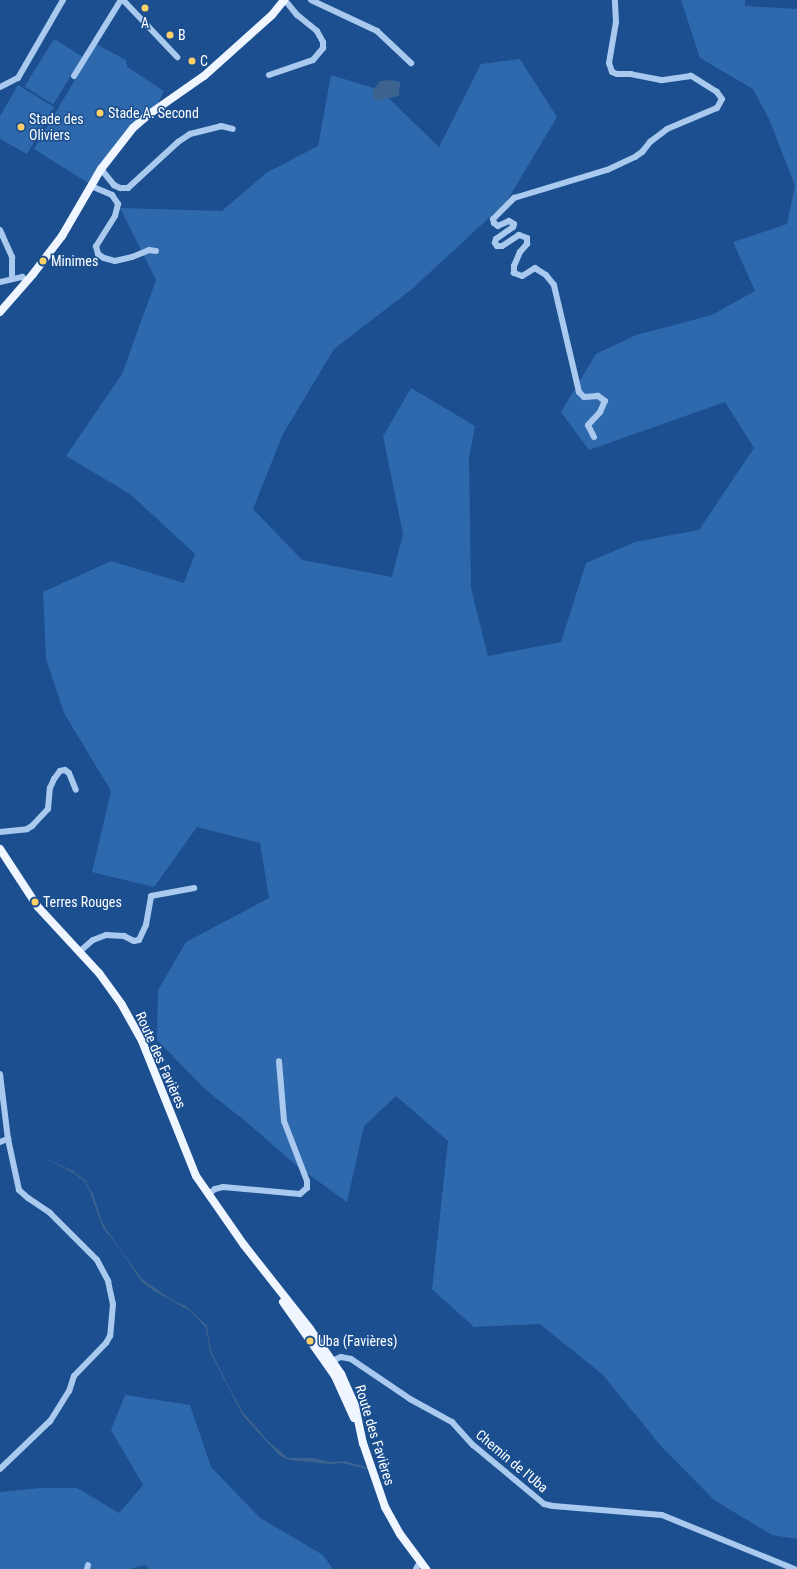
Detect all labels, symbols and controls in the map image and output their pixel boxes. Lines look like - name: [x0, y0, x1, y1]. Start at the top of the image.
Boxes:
- marker: A: [140, 3, 150, 13]
- place label: A: [141, 15, 149, 31]
- place label: B: [178, 27, 186, 43]
- marker: B: [165, 30, 175, 40]
- place label: C: [200, 53, 208, 69]
- marker: C: [187, 56, 197, 66]
- place label: Stade A. Second: [108, 105, 199, 121]
- marker: Stade A. Second: [95, 108, 105, 118]
- place label: Stade des Oliviers: [29, 111, 84, 144]
- marker: Stade des Oliviers: [16, 122, 26, 132]
- place label: Minimes: [51, 253, 98, 269]
- marker: Minimes: [38, 256, 48, 266]
- place label: Terres Rouges: [43, 894, 122, 910]
- marker: Terres Rouges: [30, 897, 40, 907]
- street label: Route des Favières: [132, 1009, 190, 1111]
- place label: Uba (Favières): [318, 1333, 397, 1349]
- marker: Uba (Favières): [305, 1336, 315, 1346]
- street label: Route des Favières: [352, 1383, 398, 1487]
- street label: Chemin de l'Uba: [473, 1426, 551, 1496]

